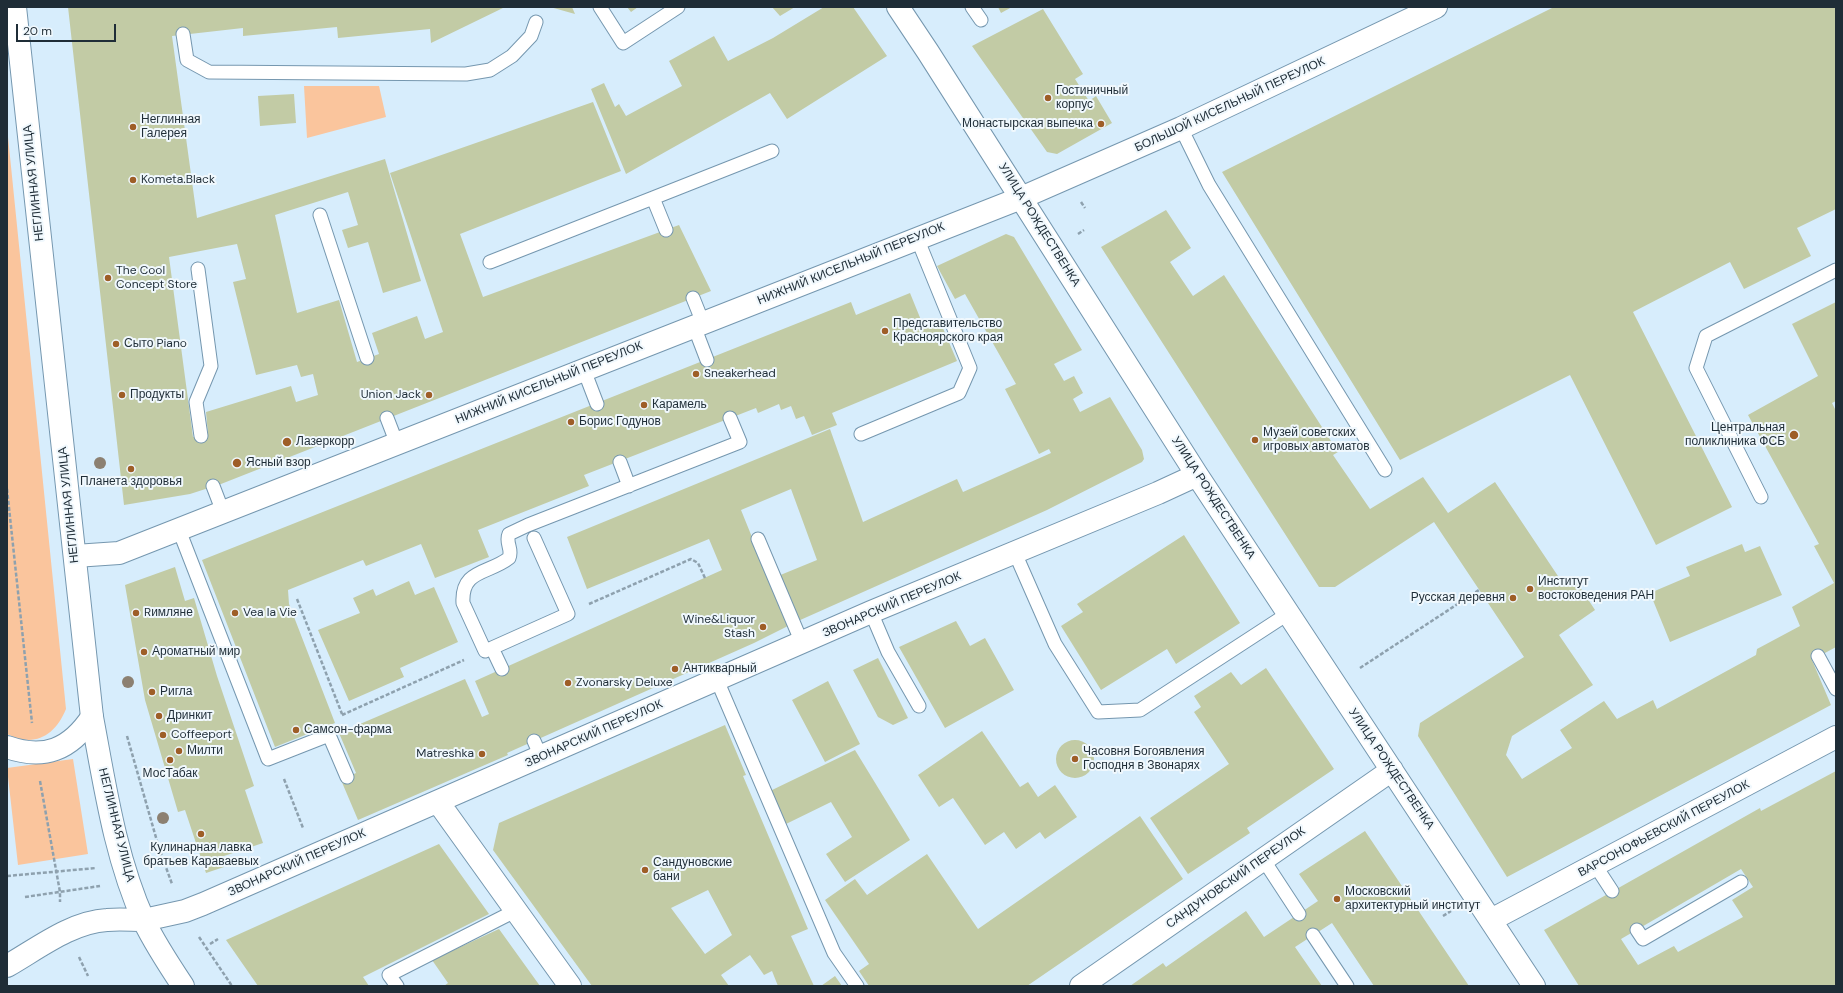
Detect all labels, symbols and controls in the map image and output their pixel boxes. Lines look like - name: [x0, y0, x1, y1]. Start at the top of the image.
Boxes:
- scale bar: [18, 16, 118, 42]
- text: 20 m: [23, 23, 52, 39]
- street label: БОЛЬШОЙ КИСЕЛЬНЫЙ ПЕРЕУЛОК: [1133, 55, 1327, 155]
- place label: Гостиничный корпус: [1056, 84, 1128, 112]
- marker: Гостиничный корпус: [1043, 93, 1053, 103]
- place label: Неглинная Галерея: [141, 113, 201, 141]
- place label: Монастырская выпечка: [962, 117, 1093, 131]
- marker: Монастырская выпечка: [1096, 119, 1106, 129]
- marker: Неглинная Галерея: [128, 122, 138, 132]
- street label: НЕГЛИННАЯ УЛИЦА: [21, 124, 47, 242]
- street label: УЛИЦА РОЖДЕСТВЕНКА: [995, 161, 1083, 289]
- place label: Kometa.Black: [141, 173, 215, 187]
- marker: Kometa.Black: [128, 175, 138, 185]
- street label: НИЖНИЙ КИСЕЛЬНЫЙ ПЕРЕУЛОК: [755, 220, 947, 308]
- place label: The Cool Concept Store: [116, 264, 197, 292]
- marker: The Cool Concept Store: [103, 273, 113, 283]
- place label: Представительство Красноярского края: [893, 317, 1003, 345]
- marker: Представительство Красноярского края: [880, 326, 890, 336]
- place label: Сыто Piano: [124, 337, 187, 351]
- marker: Сыто Piano: [111, 339, 121, 349]
- street label: НИЖНИЙ КИСЕЛЬНЫЙ ПЕРЕУЛОК: [453, 339, 645, 427]
- place label: Sneakerhead: [704, 367, 776, 381]
- marker: Sneakerhead: [691, 369, 701, 379]
- place label: Продукты: [130, 388, 184, 402]
- place label: Union Jack: [361, 388, 421, 402]
- marker: Продукты: [117, 390, 127, 400]
- marker: Union Jack: [424, 390, 434, 400]
- place label: Карамель: [652, 398, 707, 412]
- marker: Карамель: [639, 400, 649, 410]
- place label: Борис Годунов: [579, 415, 661, 429]
- marker: Борис Годунов: [566, 417, 576, 427]
- place label: Центральная поликлиника ФСБ: [1685, 421, 1785, 449]
- place label: Музей советских игровых автоматов: [1263, 426, 1370, 454]
- marker: Центральная поликлиника ФСБ: [1788, 429, 1800, 441]
- street label: УЛИЦА РОЖДЕСТВЕНКА: [1168, 434, 1258, 562]
- place label: Лазеркорр: [296, 435, 355, 449]
- marker: Музей советских игровых автоматов: [1250, 435, 1260, 445]
- marker: Лазеркорр: [281, 436, 293, 448]
- street label: НЕГЛИННАЯ УЛИЦА: [56, 446, 82, 564]
- place label: Ясный взор: [246, 456, 311, 470]
- marker: Ясный взор: [231, 457, 243, 469]
- marker: Планета здоровья: [126, 464, 136, 474]
- place label: Планета здоровья: [80, 475, 182, 489]
- street label: ЗВОНАРСКИЙ ПЕРЕУЛОК: [821, 569, 963, 641]
- place label: Институт востоковедения РАН: [1538, 575, 1654, 603]
- marker: Институт востоковедения РАН: [1525, 584, 1535, 594]
- place label: Русская деревня: [1411, 591, 1505, 605]
- marker: Русская деревня: [1508, 593, 1518, 603]
- place label: Rимляне: [144, 606, 193, 620]
- place label: Vea la Vie: [243, 606, 297, 620]
- marker: Rимляне: [131, 608, 141, 618]
- marker: Vea la Vie: [230, 608, 240, 618]
- place label: Wine&Liquor Stash: [683, 613, 755, 641]
- marker: Wine&Liquor Stash: [758, 622, 768, 632]
- place label: Ароматный мир: [152, 645, 240, 659]
- marker: Ароматный мир: [139, 647, 149, 657]
- place label: Антикварный: [683, 662, 757, 676]
- marker: Антикварный: [670, 664, 680, 674]
- place label: Zvonarsky Deluxe: [576, 676, 673, 690]
- marker: Zvonarsky Deluxe: [563, 678, 573, 688]
- place label: Ригла: [160, 685, 192, 699]
- marker: Ригла: [147, 687, 157, 697]
- street label: ЗВОНАРСКИЙ ПЕРЕУЛОК: [523, 697, 665, 771]
- street label: УЛИЦА РОЖДЕСТВЕНКА: [1345, 706, 1437, 832]
- place label: Дринкит: [167, 709, 213, 723]
- marker: Дринкит: [154, 711, 164, 721]
- place label: Самсон-фарма: [304, 723, 392, 737]
- marker: Самсон-фарма: [291, 725, 301, 735]
- place label: Coffeeport: [171, 728, 232, 742]
- marker: Coffeeport: [158, 730, 168, 740]
- place label: Милти: [187, 744, 223, 758]
- place label: Часовня Богоявления Господня в Звонарях: [1083, 745, 1205, 773]
- marker: Милти: [174, 746, 184, 756]
- place label: Matreshka: [416, 747, 474, 761]
- marker: Matreshka: [477, 749, 487, 759]
- marker: Часовня Богоявления Господня в Звонарях: [1070, 754, 1080, 764]
- marker: МосТабак: [165, 755, 175, 765]
- street label: НЕГЛИННАЯ УЛИЦА: [95, 767, 137, 883]
- place label: МосТабак: [143, 767, 197, 781]
- street label: ВАРСОНОФЬЕВСКИЙ ПЕРЕУЛОК: [1576, 778, 1752, 880]
- street label: САНДУНОВСКИЙ ПЕРЕУЛОК: [1164, 824, 1308, 932]
- street label: ЗВОНАРСКИЙ ПЕРЕУЛОК: [226, 826, 368, 900]
- marker: Кулинарная лавка братьев Караваевых: [196, 829, 206, 839]
- place label: Кулинарная лавка братьев Караваевых: [143, 841, 259, 869]
- place label: Сандуновские бани: [653, 856, 732, 884]
- marker: Сандуновские бани: [640, 865, 650, 875]
- place label: Московский архитектурный институт: [1345, 885, 1480, 913]
- marker: Московский архитектурный институт: [1332, 894, 1342, 904]

